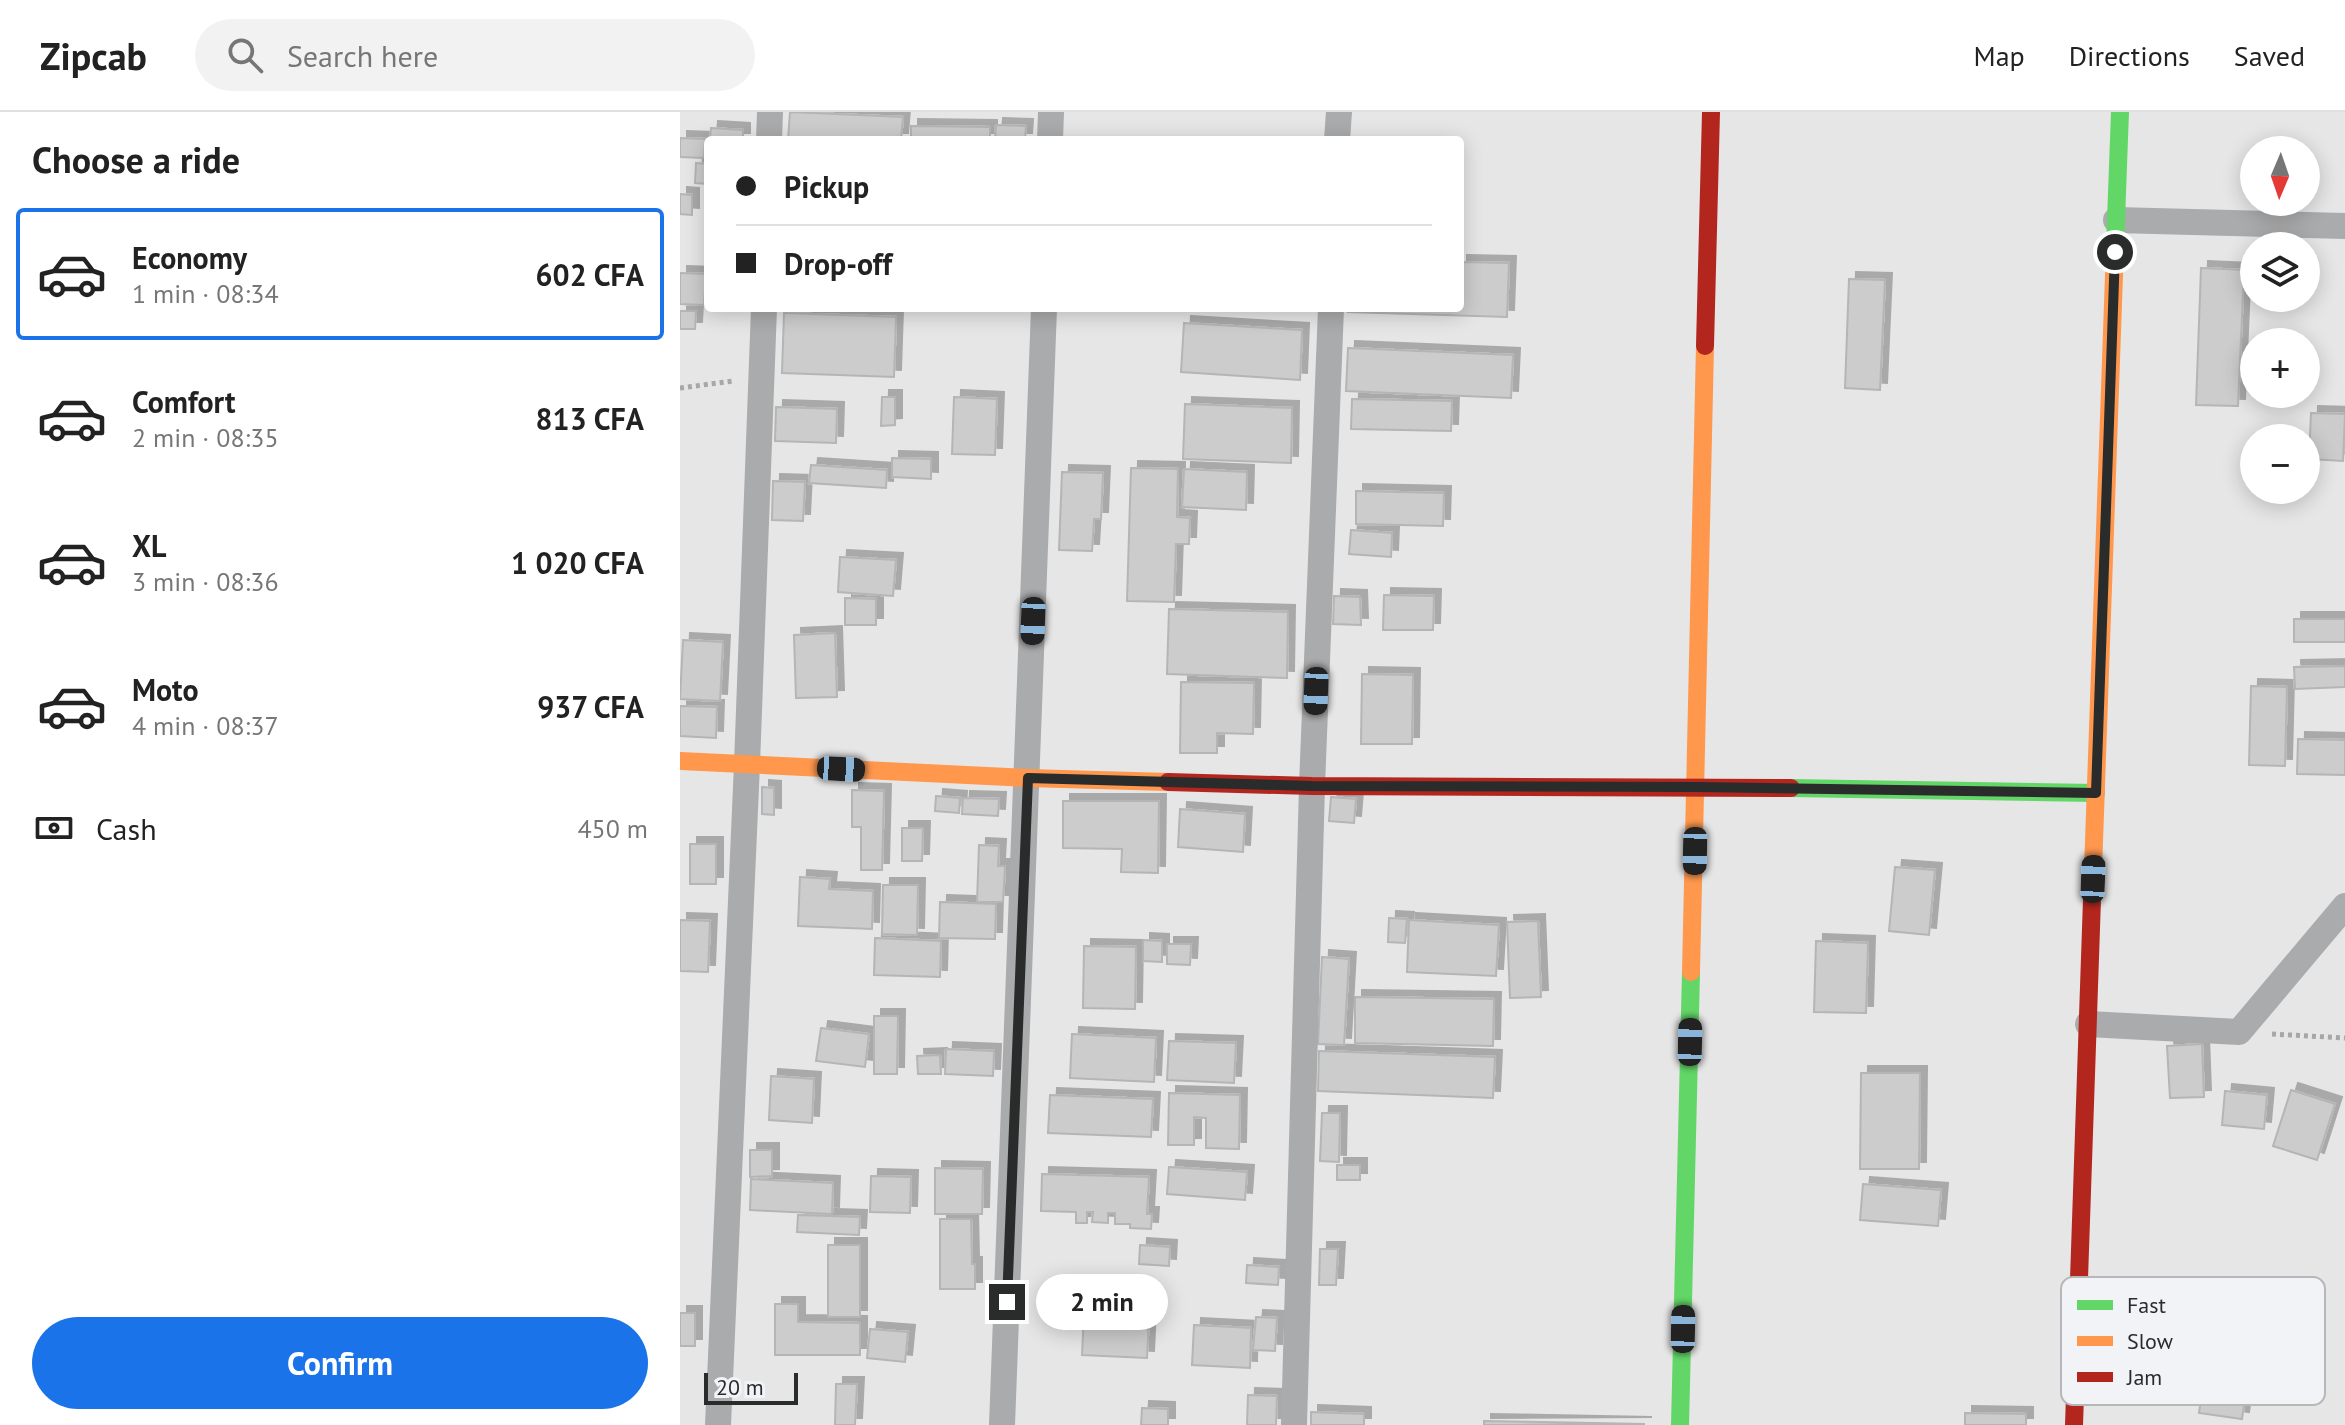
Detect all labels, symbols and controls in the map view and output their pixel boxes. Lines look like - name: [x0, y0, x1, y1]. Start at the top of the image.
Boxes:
- search box: [195, 19, 755, 91]
- text: Zipcab: [40, 31, 147, 80]
- icon: search: [223, 33, 267, 77]
- text: Search here: [287, 36, 438, 75]
- text: Map: [1974, 37, 2025, 74]
- text: Directions: [2069, 37, 2190, 74]
- text: Saved: [2234, 37, 2305, 74]
- text: Choose a ride: [32, 136, 240, 183]
- north arrow: [2240, 136, 2320, 216]
- map controls: [2240, 136, 2320, 504]
- text: Pickup: [784, 167, 869, 206]
- button: layers: [2240, 232, 2320, 312]
- route start: [2097, 234, 2133, 270]
- icon: car: [36, 238, 108, 310]
- text: Economy: [132, 238, 247, 277]
- text: Drop-off: [784, 244, 892, 283]
- text: 602 CFA: [536, 255, 644, 294]
- text: 1 min · 08:34: [132, 277, 279, 310]
- button: +: [2240, 328, 2320, 408]
- icon: car: [36, 382, 108, 454]
- text: Comfort: [132, 382, 235, 421]
- text: 813 CFA: [536, 399, 644, 438]
- text: 2 min · 08:35: [132, 421, 279, 454]
- button: −: [2240, 424, 2320, 504]
- icon: car: [36, 526, 108, 598]
- text: XL: [132, 526, 166, 565]
- text: 1 020 CFA: [511, 543, 644, 582]
- text: 3 min · 08:36: [132, 565, 279, 598]
- car: [1020, 597, 1046, 645]
- car: [1303, 667, 1329, 715]
- icon: car: [36, 670, 108, 742]
- text: Moto: [132, 670, 199, 709]
- text: 937 CFA: [537, 687, 644, 726]
- text: 4 min · 08:37: [132, 709, 279, 742]
- car: [816, 756, 866, 782]
- icon: cash: [32, 806, 76, 850]
- text: Cash: [96, 809, 157, 848]
- text: 450 m: [577, 812, 648, 845]
- car: [1683, 827, 1707, 875]
- car: [2080, 855, 2106, 903]
- car: [1678, 1018, 1702, 1066]
- callout: 2 min: [1035, 1274, 1167, 1330]
- legend: [2061, 1277, 2325, 1405]
- route end: [989, 1284, 1025, 1320]
- text: 2 min: [1070, 1285, 1134, 1318]
- text: Fast: [2127, 1291, 2167, 1319]
- car: [1671, 1305, 1695, 1353]
- button: Confirm: [32, 1317, 648, 1409]
- text: Slow: [2127, 1327, 2173, 1355]
- text: Jam: [2126, 1363, 2162, 1391]
- scale bar: [704, 1369, 798, 1405]
- text: 20 m: [716, 1373, 764, 1401]

